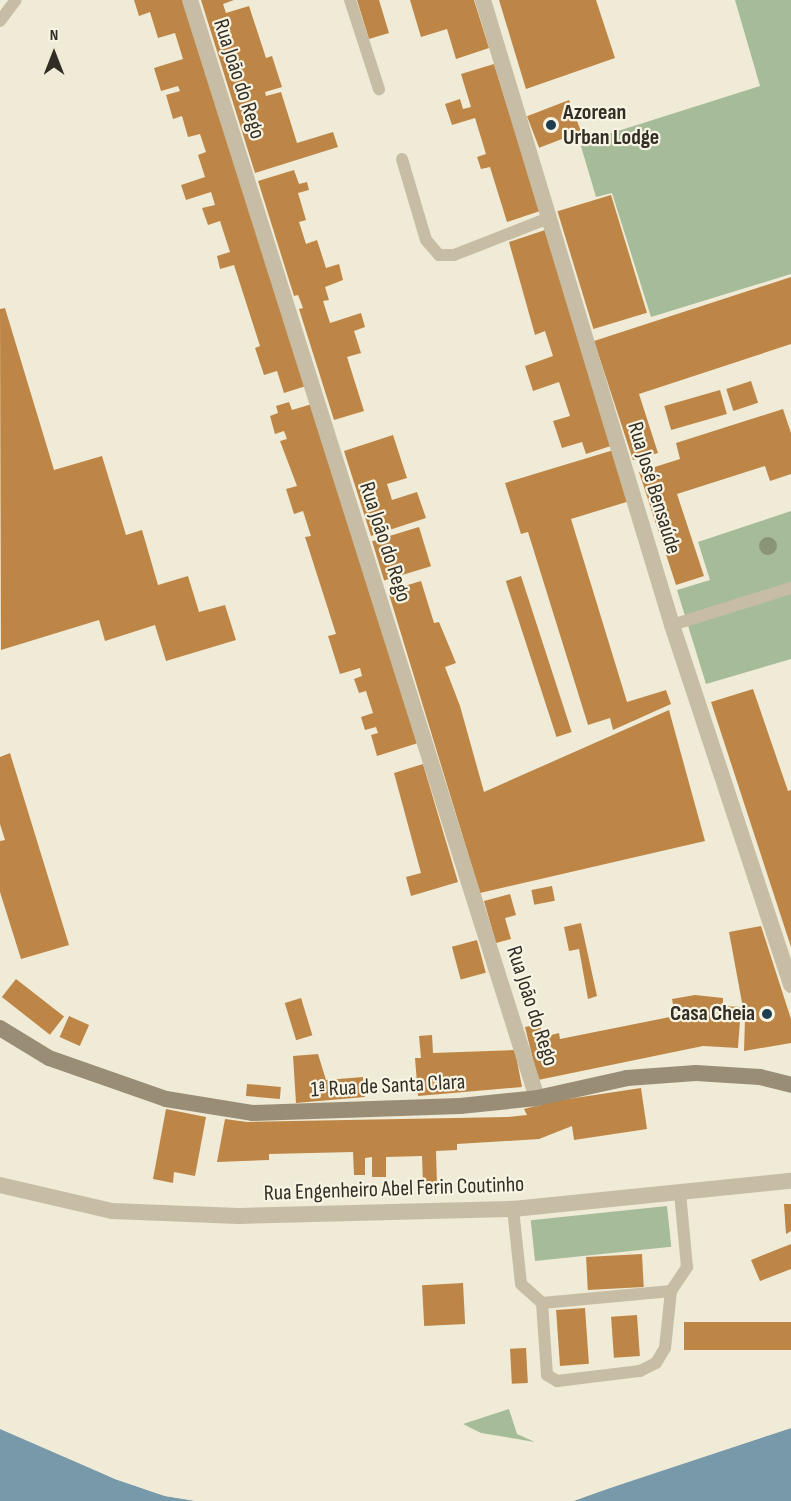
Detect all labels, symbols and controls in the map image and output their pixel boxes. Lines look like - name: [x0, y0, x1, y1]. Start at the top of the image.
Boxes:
- street label: Rua João do Rego: [207, 16, 271, 142]
- north arrow: [24, 24, 84, 84]
- text: N: [50, 26, 58, 45]
- place label: Azorean Urban Lodge: [563, 99, 659, 150]
- marker: Azorean Urban Lodge: [544, 118, 558, 132]
- street label: Rua José Bensaúde: [621, 419, 687, 557]
- street label: Rua João do Rego: [353, 479, 417, 605]
- street label: Rua João do Rego: [500, 943, 564, 1069]
- place label: Casa Cheia: [670, 1001, 755, 1027]
- marker: Casa Cheia: [760, 1007, 774, 1021]
- street label: 1ª Rua de Santa Clara: [310, 1069, 466, 1103]
- street label: Rua Engenheiro Abel Ferin Coutinho: [263, 1171, 525, 1207]

